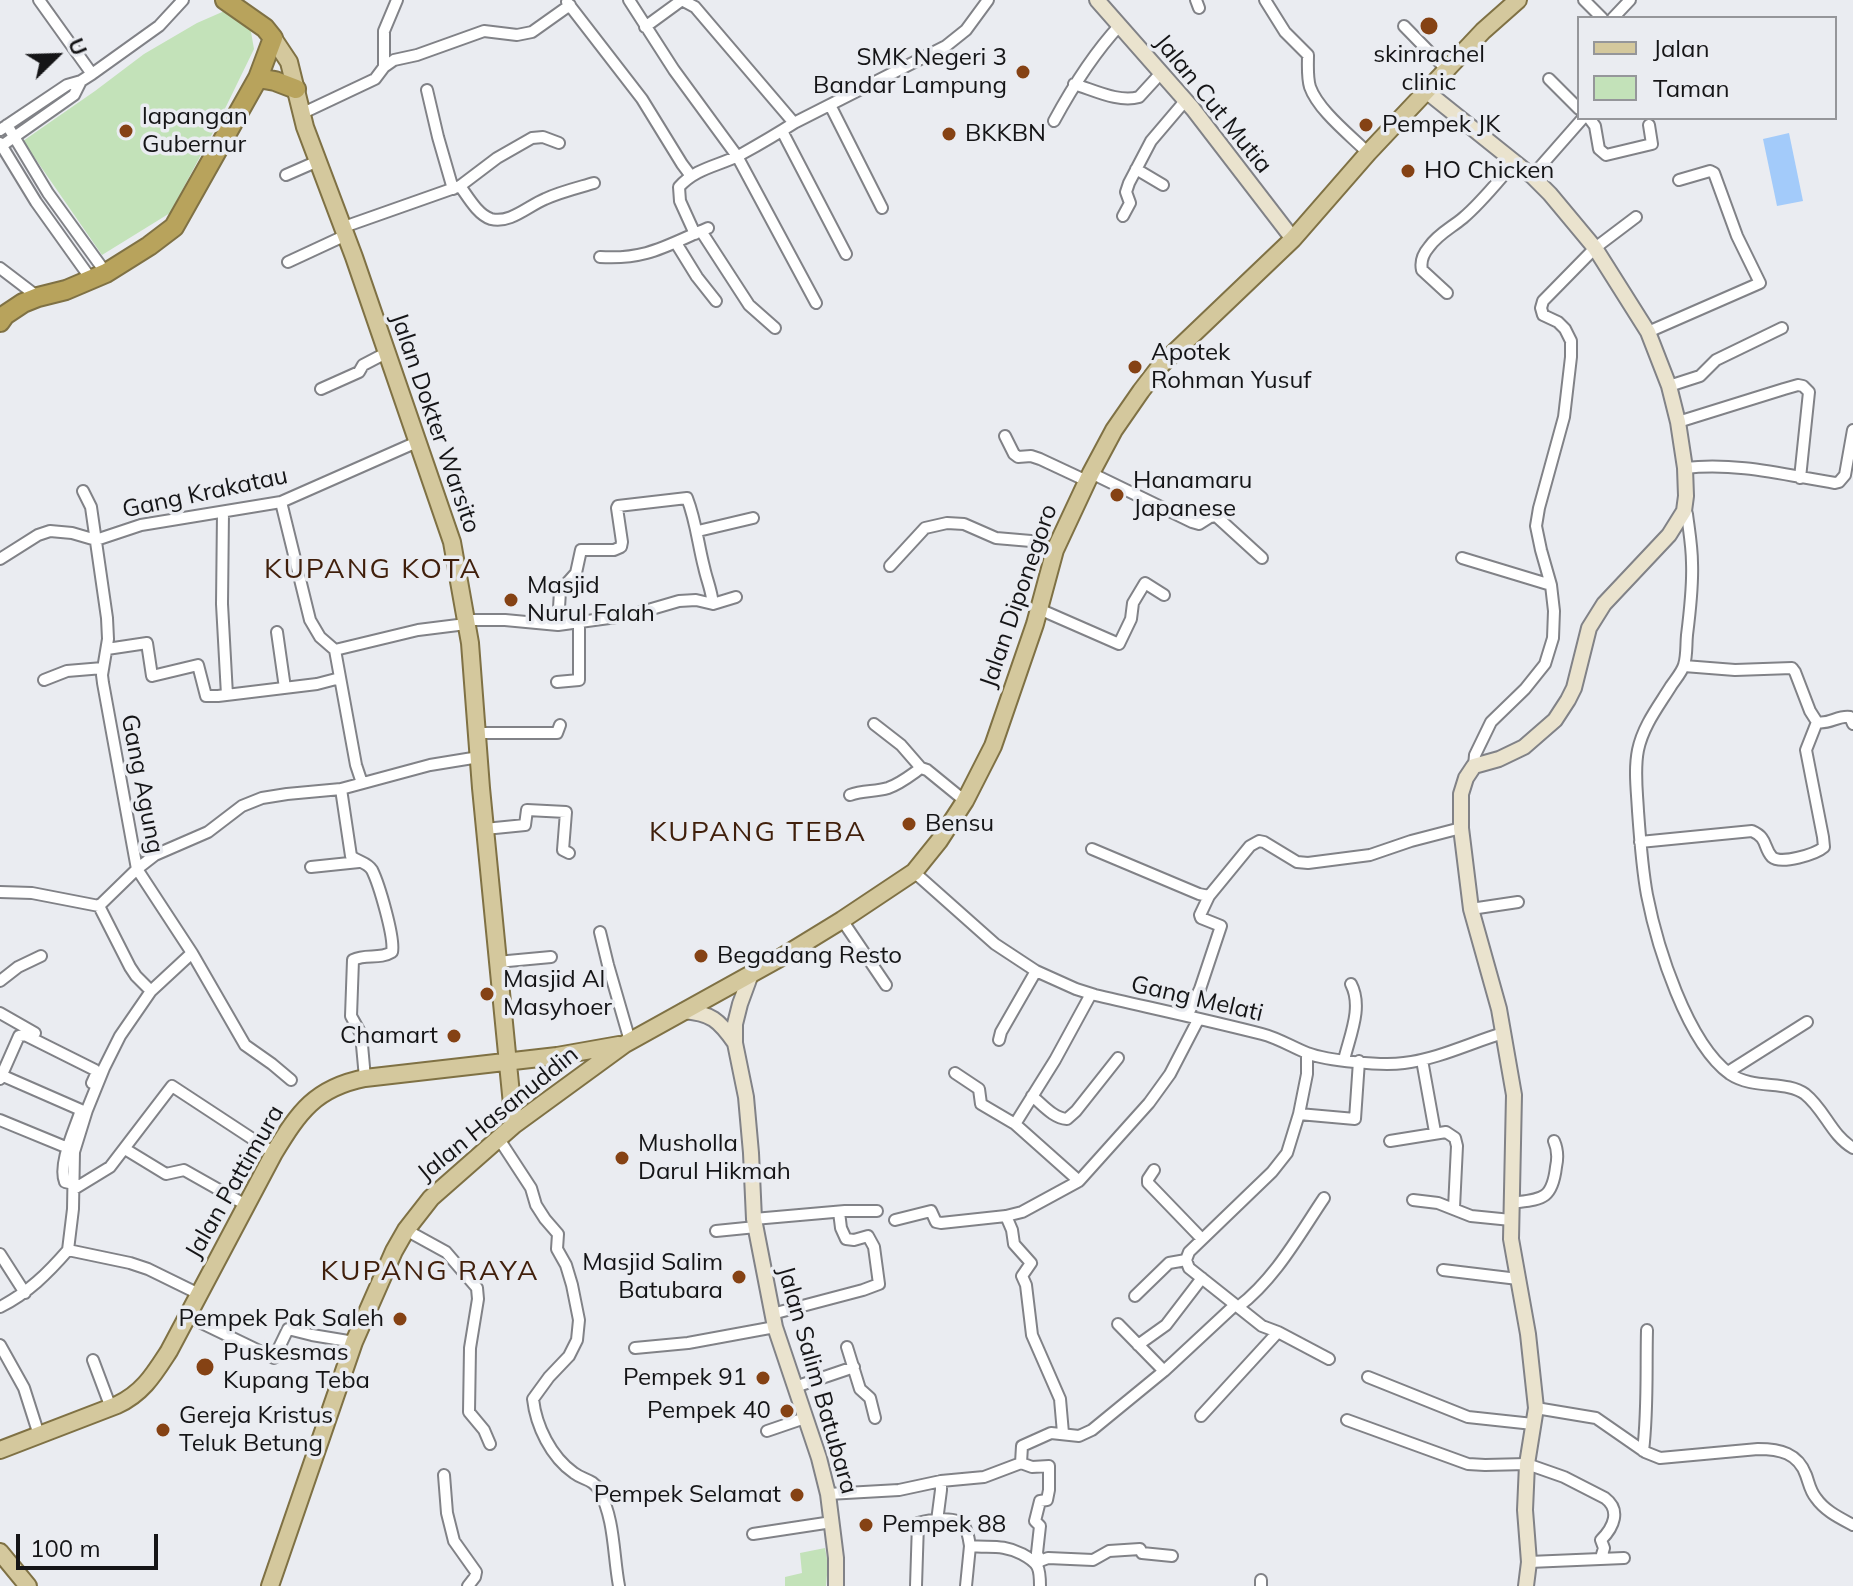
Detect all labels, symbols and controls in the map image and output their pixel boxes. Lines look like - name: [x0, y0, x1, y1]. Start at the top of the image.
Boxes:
- marker: skinrachel clinic: [1418, 15, 1440, 37]
- north arrow: [16, 16, 96, 96]
- legend: [1577, 16, 1837, 120]
- street label: Jalan Cut Mutia: [1148, 29, 1278, 179]
- text: Jalan: [1653, 33, 1709, 63]
- text: U: [62, 34, 94, 60]
- place label: skinrachel clinic: [1373, 41, 1485, 97]
- place label: SMK Negeri 3 Bandar Lampung: [813, 44, 1007, 100]
- marker: SMK Negeri 3 Bandar Lampung: [1014, 63, 1032, 81]
- text: Taman: [1653, 73, 1730, 103]
- place label: lapangan Gubernur: [142, 103, 248, 159]
- place label: Pempek JK: [1382, 111, 1500, 139]
- marker: Pempek JK: [1357, 116, 1375, 134]
- place label: BKKBN: [965, 120, 1046, 148]
- marker: lapangan Gubernur: [117, 122, 135, 140]
- marker: BKKBN: [940, 125, 958, 143]
- place label: HO Chicken: [1424, 157, 1554, 185]
- marker: HO Chicken: [1399, 162, 1417, 180]
- street label: Jalan Dokter Warsito: [384, 309, 486, 537]
- place label: Apotek Rohman Yusuf: [1151, 339, 1311, 395]
- marker: Apotek Rohman Yusuf: [1126, 358, 1144, 376]
- street label: Gang Krakatau: [120, 461, 290, 525]
- place label: Hanamaru Japanese: [1133, 467, 1252, 523]
- marker: Hanamaru Japanese: [1108, 486, 1126, 504]
- street label: Jalan Diponegoro: [974, 501, 1064, 691]
- district label: KUPANG KOTA: [264, 553, 482, 587]
- place label: Masjid Nurul Falah: [527, 572, 655, 628]
- marker: Masjid Nurul Falah: [502, 591, 520, 609]
- street label: Gang Agung: [114, 712, 170, 856]
- place label: Bensu: [925, 810, 994, 838]
- marker: Bensu: [900, 815, 918, 833]
- district label: KUPANG TEBA: [649, 816, 867, 850]
- place label: Begadang Resto: [717, 942, 902, 970]
- marker: Begadang Resto: [692, 947, 710, 965]
- place label: Masjid Al Masyhoer: [503, 966, 612, 1022]
- street label: Gang Melati: [1128, 970, 1266, 1028]
- marker: Masjid Al Masyhoer: [478, 985, 496, 1003]
- place label: Chamart: [340, 1022, 438, 1050]
- marker: Chamart: [445, 1027, 463, 1045]
- street label: Jalan Hasanuddin: [412, 1040, 584, 1188]
- street label: Jalan Pattimura: [179, 1100, 291, 1264]
- place label: Musholla Darul Hikmah: [638, 1130, 791, 1186]
- marker: Musholla Darul Hikmah: [613, 1149, 631, 1167]
- place label: Masjid Salim Batubara: [582, 1249, 723, 1305]
- district label: KUPANG RAYA: [321, 1255, 539, 1289]
- street label: Jalan Salim Batubara: [771, 1263, 863, 1497]
- marker: Masjid Salim Batubara: [730, 1268, 748, 1286]
- place label: Pempek Pak Saleh: [178, 1305, 384, 1333]
- marker: Pempek Pak Saleh: [391, 1310, 409, 1328]
- place label: Puskesmas Kupang Teba: [223, 1339, 370, 1395]
- marker: Puskesmas Kupang Teba: [194, 1356, 216, 1378]
- place label: Pempek 91: [623, 1364, 747, 1392]
- marker: Pempek 91: [754, 1369, 772, 1387]
- place label: Pempek 40: [647, 1397, 771, 1425]
- place label: Gereja Kristus Teluk Betung: [179, 1402, 333, 1458]
- marker: Pempek 40: [778, 1402, 796, 1420]
- marker: Gereja Kristus Teluk Betung: [154, 1421, 172, 1439]
- place label: Pempek Selamat: [594, 1481, 781, 1509]
- marker: Pempek Selamat: [788, 1486, 806, 1504]
- place label: Pempek 88: [882, 1511, 1006, 1539]
- marker: Pempek 88: [857, 1516, 875, 1534]
- scale bar: [20, 1518, 162, 1568]
- text: 100 m: [30, 1533, 101, 1563]

